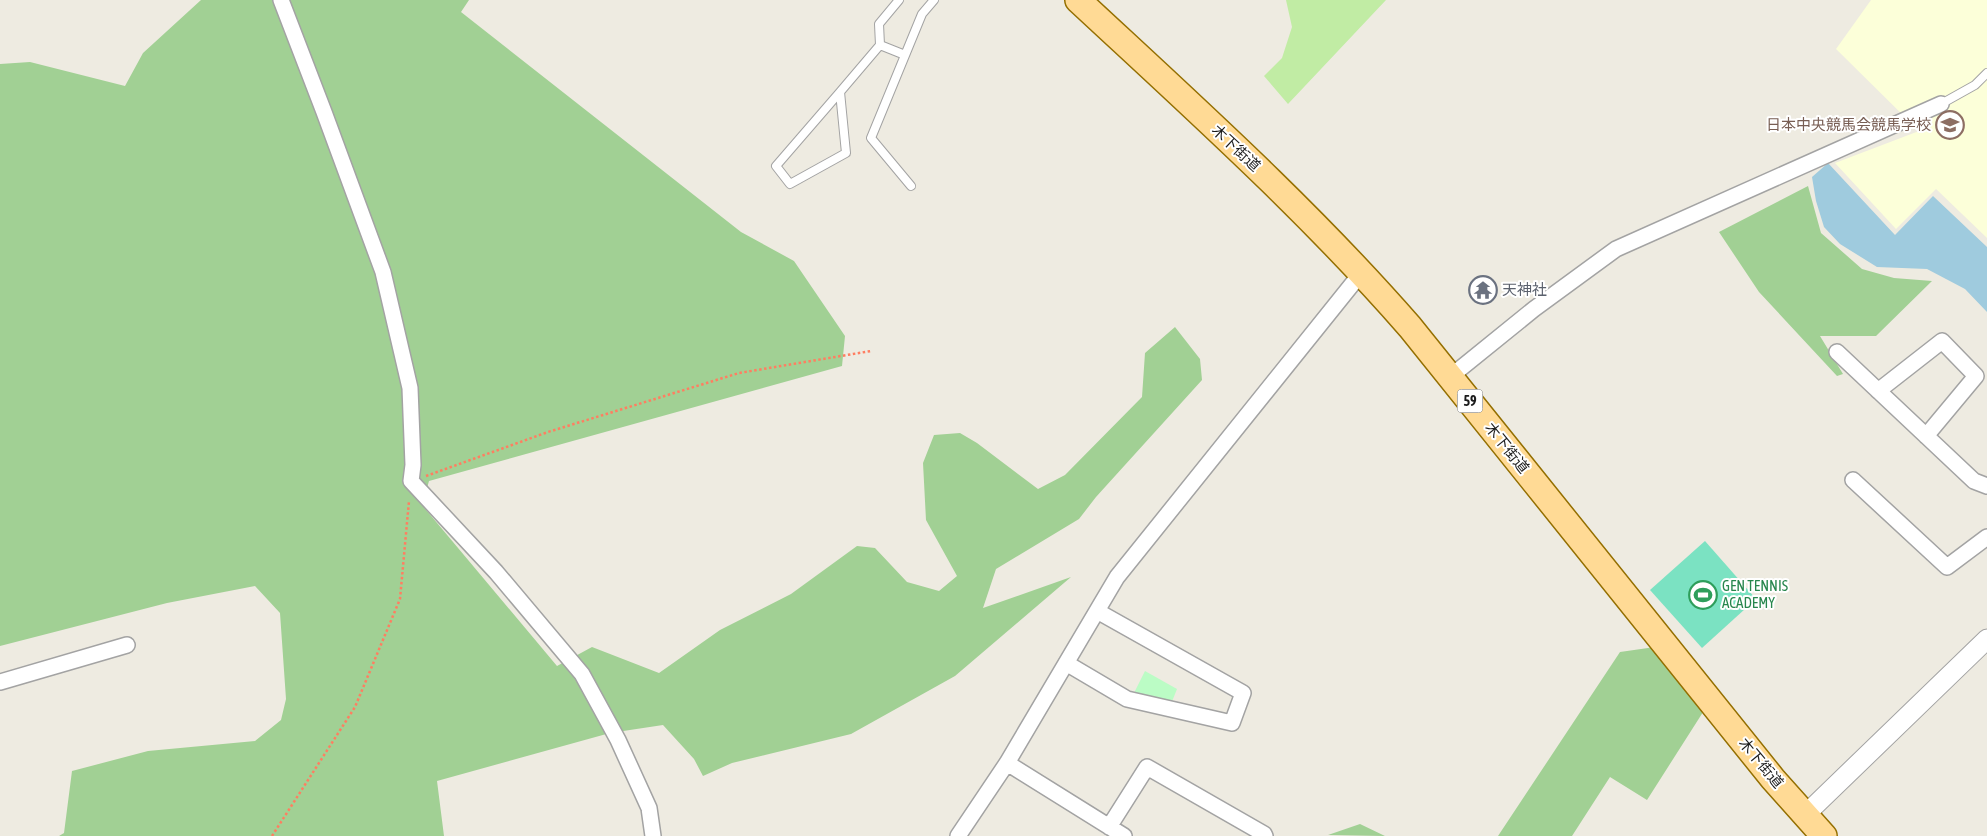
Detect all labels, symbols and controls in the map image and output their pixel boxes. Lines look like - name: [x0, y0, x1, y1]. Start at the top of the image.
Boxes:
- school or university icon: 日本中央競馬会競馬学校: [1935, 110, 1965, 140]
- place label: 日本中央競馬会競馬学校: [1766, 116, 1931, 133]
- street label: 木下街道: [1209, 121, 1264, 174]
- temple icon: 天神社: [1468, 275, 1498, 305]
- place label: 天神社: [1502, 281, 1547, 298]
- road number: 59: [1458, 390, 1482, 412]
- street label: 木下街道: [1482, 419, 1533, 476]
- place label: GEN TENNIS ACADEMY: [1722, 577, 1788, 611]
- sports icon: GEN TENNIS ACADEMY: [1688, 580, 1718, 610]
- street label: 木下街道: [1736, 734, 1787, 791]

